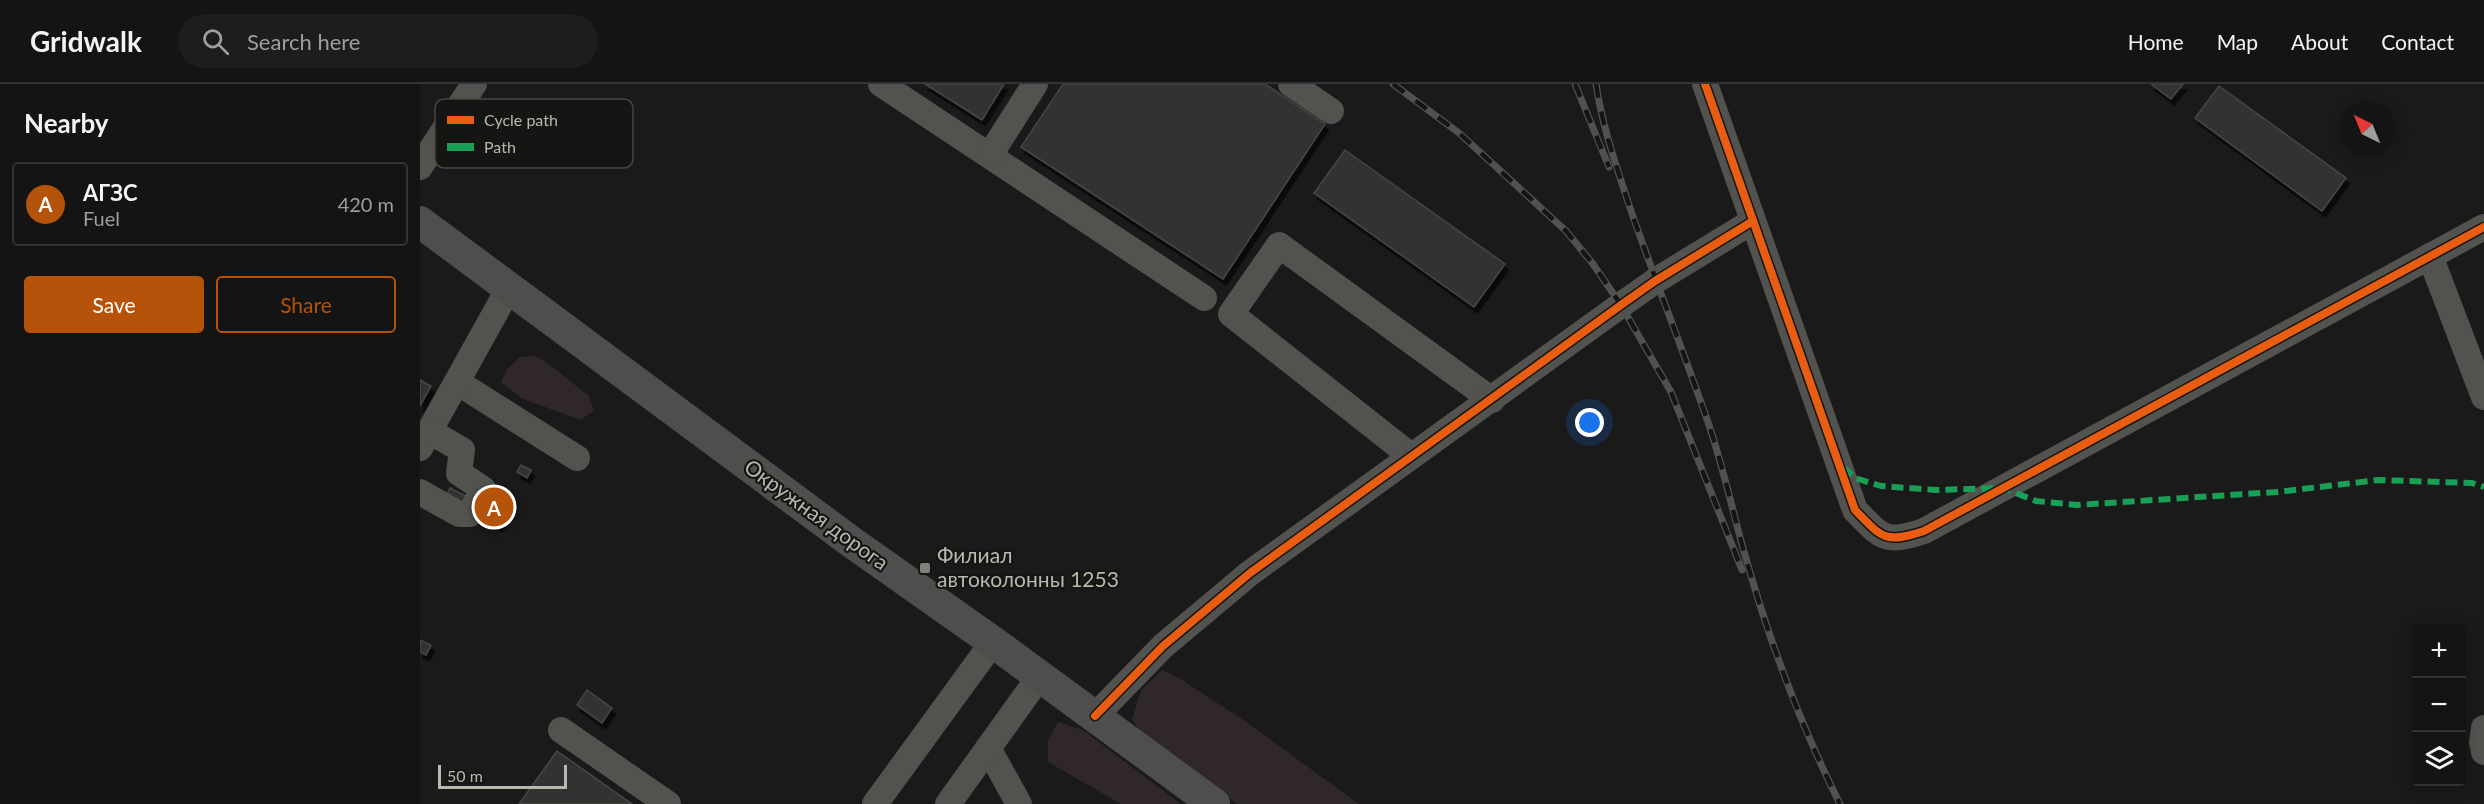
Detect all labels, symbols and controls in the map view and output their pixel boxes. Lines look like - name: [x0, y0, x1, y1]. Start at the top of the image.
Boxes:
- search box: [178, 14, 598, 68]
- text: Gridwalk: [30, 24, 142, 58]
- icon: search: [199, 25, 232, 58]
- text: Search here: [247, 28, 360, 55]
- text: Home: [2128, 29, 2184, 54]
- text: Map: [2217, 29, 2258, 54]
- text: About: [2291, 29, 2348, 54]
- text: Contact: [2381, 29, 2454, 54]
- legend: [435, 99, 633, 168]
- north arrow: [2340, 102, 2394, 156]
- text: Nearby: [24, 107, 109, 139]
- text: Cycle path: [484, 110, 558, 129]
- text: Path: [484, 137, 516, 156]
- text: АГЗС: [83, 179, 137, 206]
- text: A: [39, 192, 52, 216]
- text: 420 m: [338, 192, 394, 216]
- text: Fuel: [83, 206, 120, 230]
- button: Save: [24, 276, 204, 333]
- button: Share: [216, 276, 396, 333]
- your location: [1575, 408, 1604, 437]
- street label: Окружная дорога: [740, 453, 894, 574]
- pin: A: [474, 484, 514, 530]
- place label: Филиал автоколонны 1253: [937, 542, 1119, 591]
- marker: Филиал автоколонны 1253: [918, 561, 932, 575]
- map controls: [2412, 624, 2466, 786]
- button: +: [2412, 624, 2466, 678]
- button: −: [2412, 678, 2466, 732]
- button: layers: [2412, 732, 2466, 786]
- scale bar: [438, 762, 567, 790]
- text: 50 m: [447, 766, 483, 785]

